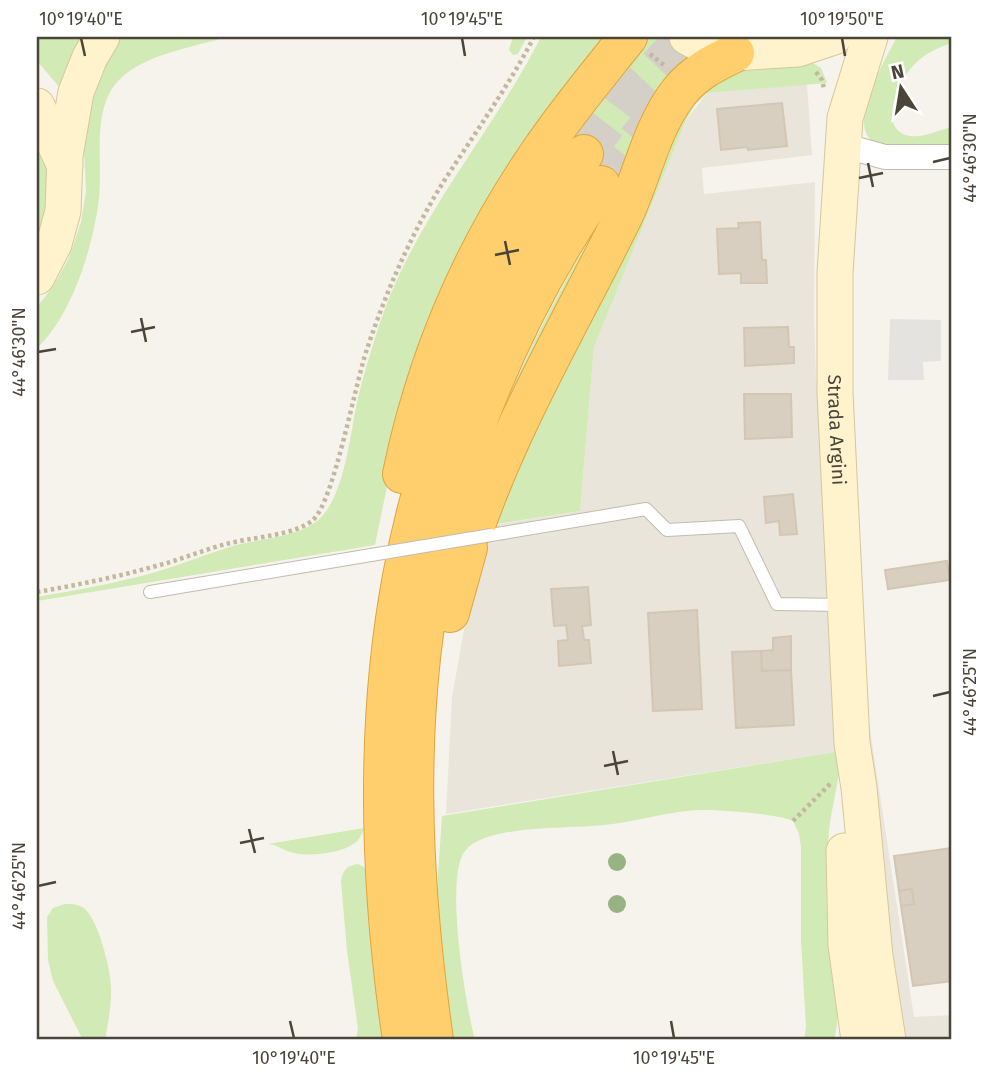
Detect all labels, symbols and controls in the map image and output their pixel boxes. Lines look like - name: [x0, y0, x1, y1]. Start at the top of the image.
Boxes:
- text: 10°19'40"E: [39, 8, 123, 30]
- text: 10°19'45"E: [421, 8, 503, 30]
- text: 10°19'50"E: [800, 8, 884, 30]
- north arrow: [866, 52, 936, 122]
- text: N: [889, 59, 906, 84]
- text: 44°46'30"N: [959, 113, 981, 203]
- text: 44°46'30"N: [8, 307, 30, 397]
- street label: Strada Argini: [823, 375, 851, 486]
- text: 44°46'25"N: [959, 648, 981, 736]
- text: 44°46'25"N: [8, 842, 30, 930]
- text: 10°19'40"E: [252, 1047, 336, 1069]
- text: 10°19'45"E: [633, 1047, 715, 1069]

